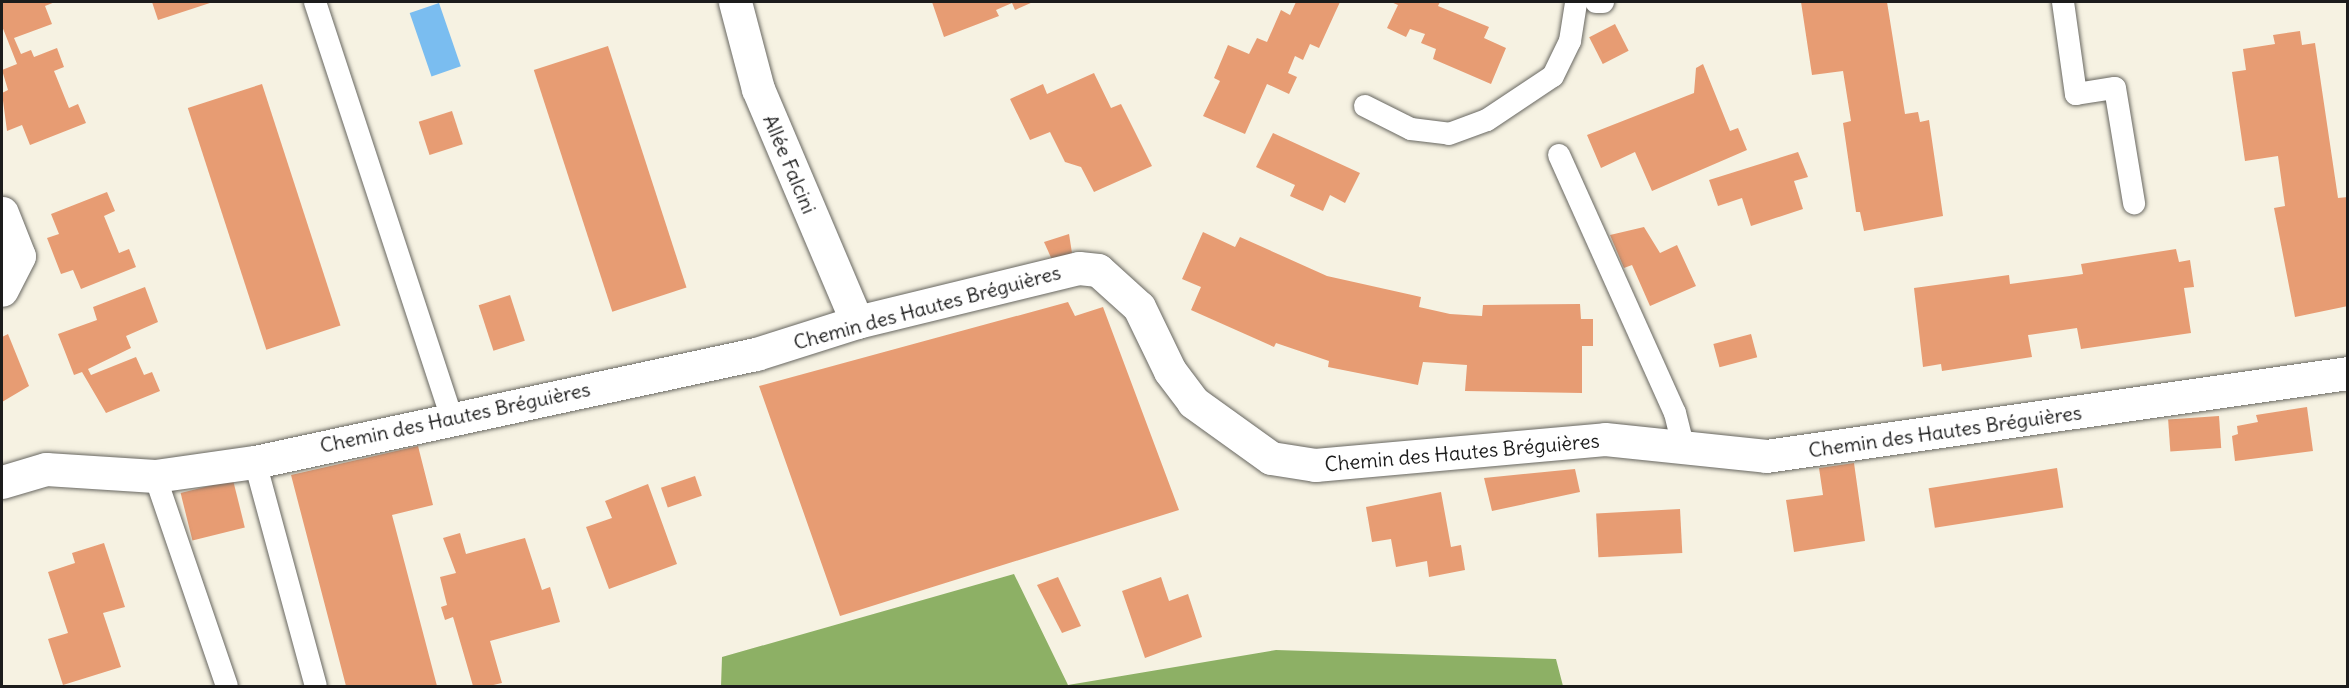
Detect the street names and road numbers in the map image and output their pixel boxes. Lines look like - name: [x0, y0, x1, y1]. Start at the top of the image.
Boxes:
- street label: Allée Falcini: [758, 111, 822, 217]
- street label: Chemin des Hautes Bréguières: [791, 260, 1063, 354]
- street label: Chemin des Hautes Bréguières: [318, 377, 592, 457]
- street label: Chemin des Hautes Bréguières: [1807, 400, 2083, 462]
- street label: Chemin des Hautes Bréguières: [1324, 428, 1600, 476]

